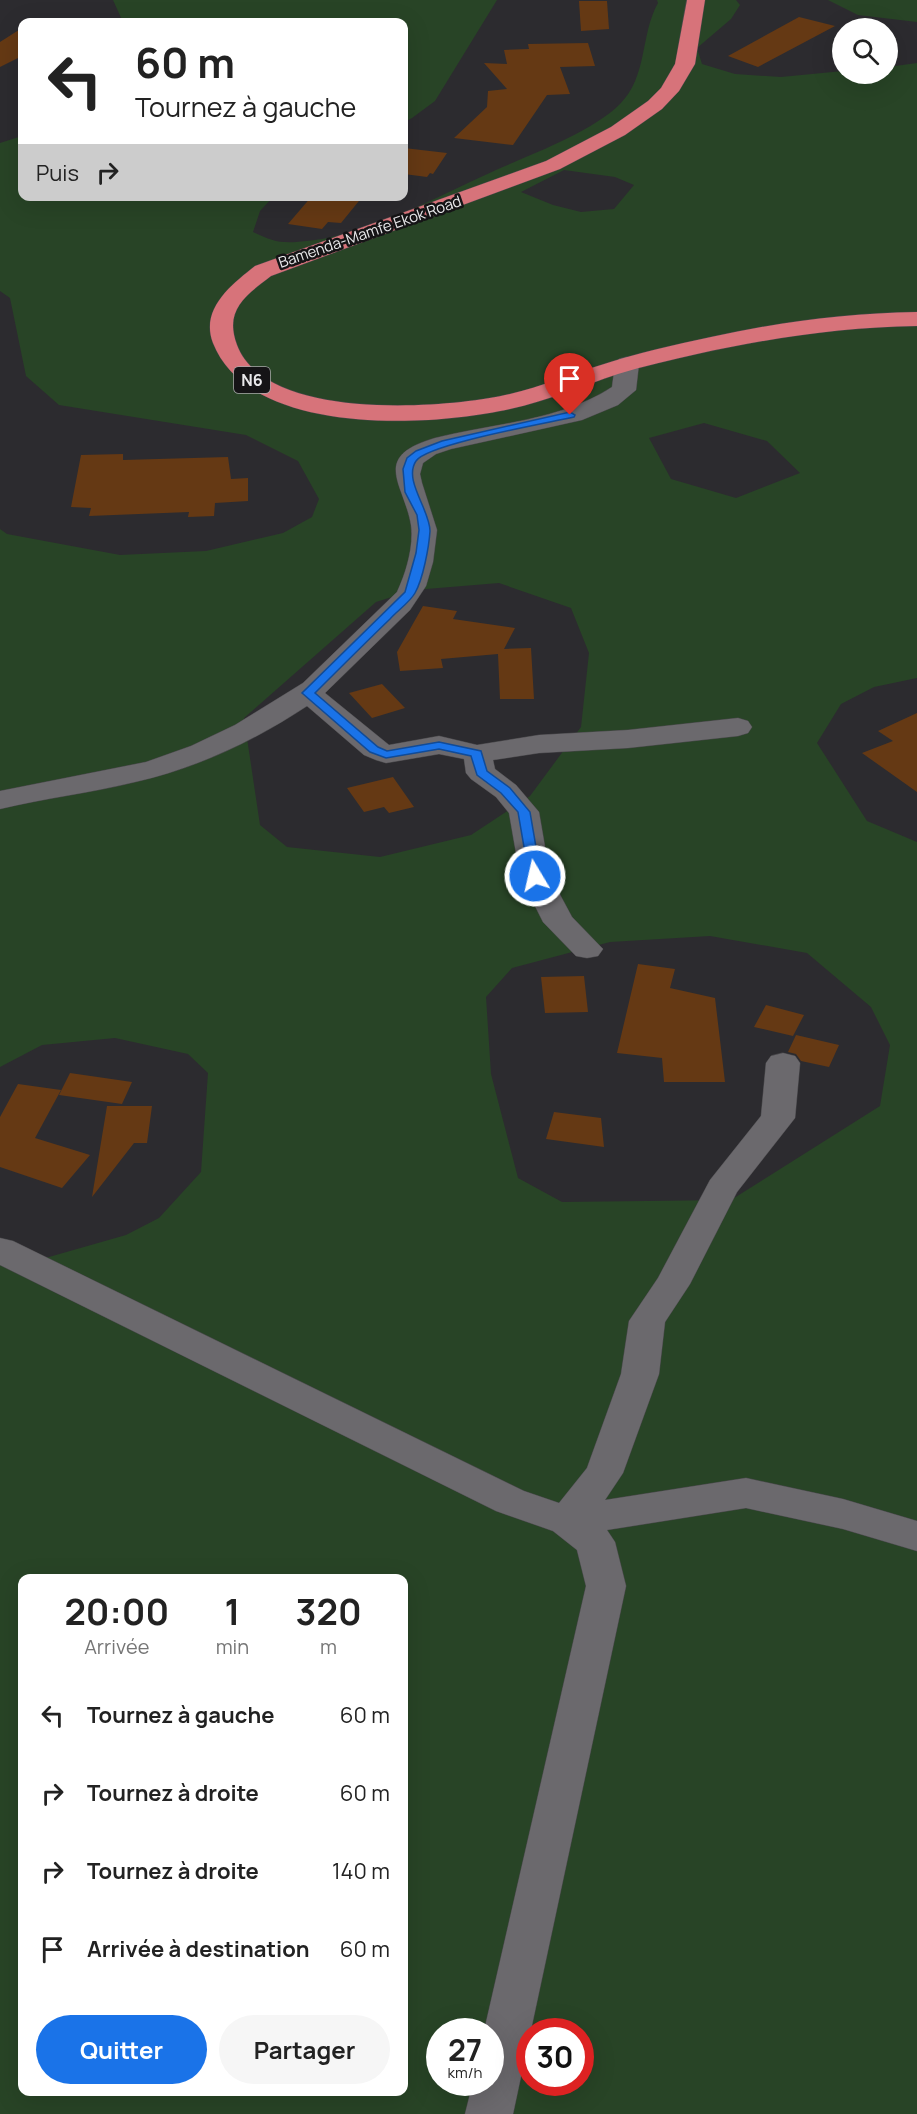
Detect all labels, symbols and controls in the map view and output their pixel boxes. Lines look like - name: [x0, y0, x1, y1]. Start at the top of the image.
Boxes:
- map controls: [832, 18, 898, 84]
- button: search: [832, 18, 898, 84]
- text: 60 m: [135, 33, 235, 91]
- icon: left: [36, 42, 114, 120]
- text: Tournez à gauche: [135, 88, 356, 125]
- icon: right: [91, 156, 124, 189]
- text: Puis: [36, 158, 79, 188]
- street label: Bamenda-Mamfe Ekok Road: [276, 190, 464, 273]
- pin: [544, 353, 595, 415]
- icon: arrive: [553, 362, 586, 395]
- road number: N6: [234, 367, 270, 393]
- position arrow: [503, 844, 567, 908]
- text: 20:00: [64, 1587, 169, 1636]
- text: 1: [224, 1587, 240, 1636]
- text: 320: [296, 1587, 362, 1636]
- text: Arrivée: [84, 1633, 149, 1660]
- text: min: [216, 1633, 249, 1660]
- text: m: [320, 1633, 337, 1660]
- icon: left: [36, 1699, 69, 1732]
- text: Tournez à gauche: [87, 1700, 274, 1730]
- text: 60 m: [340, 1700, 390, 1730]
- icon: right: [36, 1777, 69, 1810]
- text: Tournez à droite: [87, 1778, 259, 1808]
- text: 60 m: [340, 1778, 390, 1808]
- icon: right: [36, 1855, 69, 1888]
- text: Tournez à droite: [87, 1856, 259, 1886]
- text: 140 m: [332, 1856, 390, 1886]
- icon: arrive: [36, 1933, 69, 1966]
- text: Arrivée à destination: [87, 1934, 310, 1964]
- text: 60 m: [340, 1934, 390, 1964]
- button: Quitter: [36, 2015, 207, 2084]
- button: Partager: [219, 2015, 390, 2084]
- speed limit sign: 30: [516, 2018, 594, 2096]
- text: 27: [448, 2029, 482, 2070]
- text: km/h: [448, 2062, 482, 2083]

